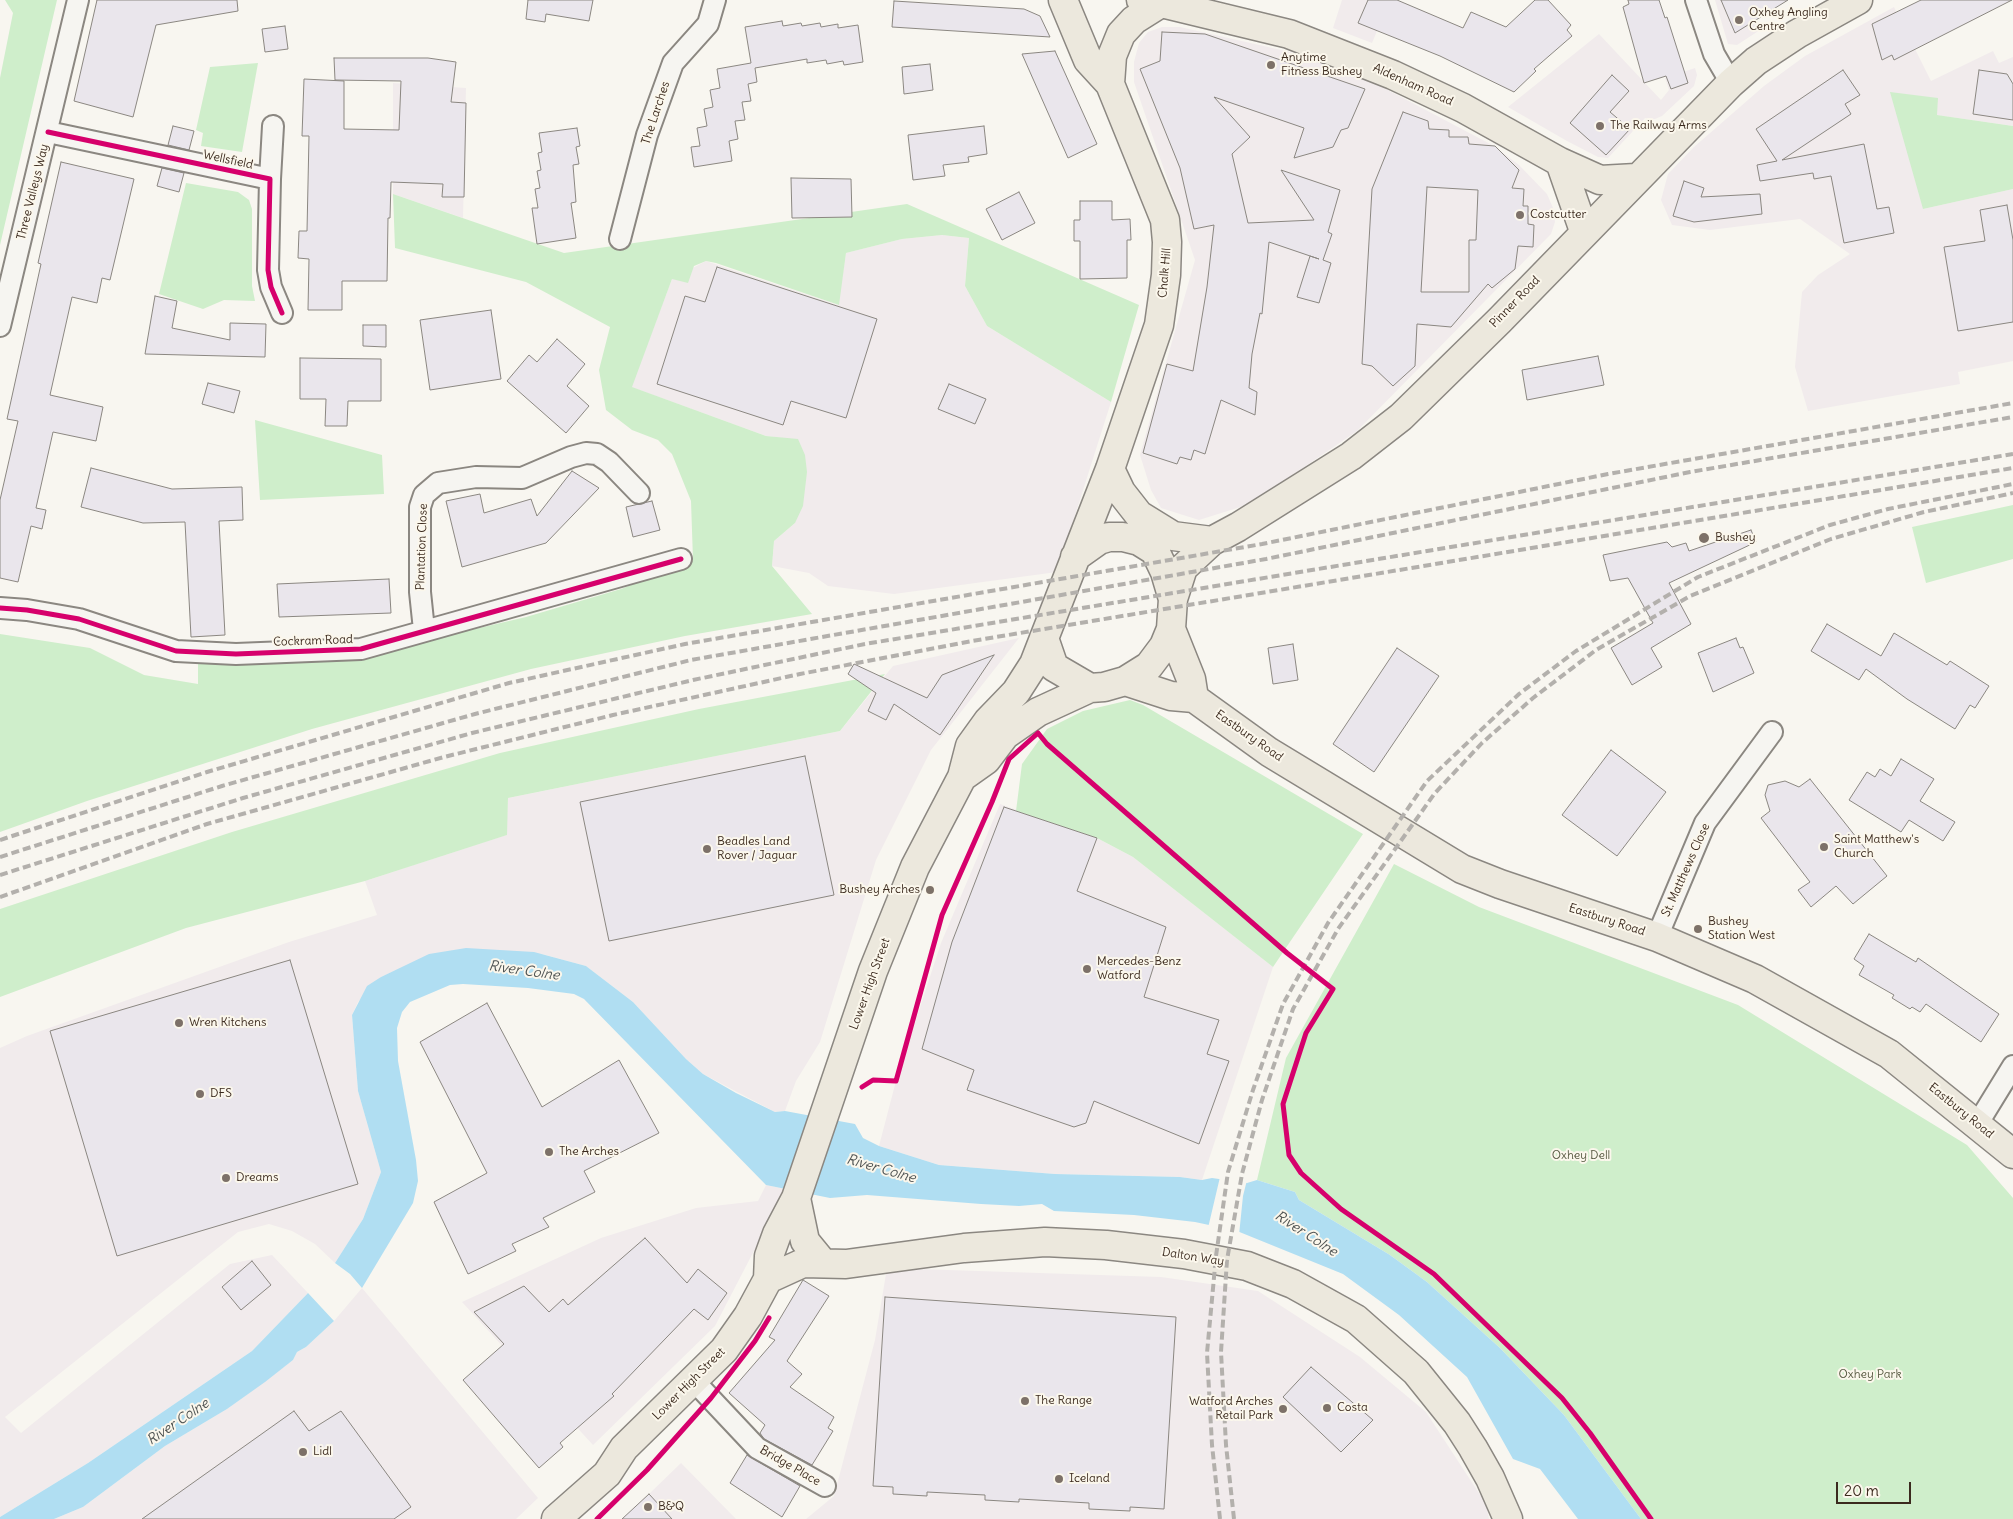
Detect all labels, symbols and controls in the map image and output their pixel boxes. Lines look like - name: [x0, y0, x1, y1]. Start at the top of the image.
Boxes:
- place label: Oxhey Angling Centre: [1749, 6, 1828, 34]
- marker: Oxhey Angling Centre: [1733, 14, 1745, 26]
- place label: Anytime Fitness Bushey: [1281, 51, 1362, 79]
- marker: Anytime Fitness Bushey: [1265, 59, 1277, 71]
- street label: Aldenham Road: [1371, 61, 1455, 109]
- street label: The Larches: [639, 80, 673, 146]
- place label: The Railway Arms: [1610, 119, 1707, 133]
- marker: The Railway Arms: [1594, 120, 1606, 132]
- street label: Three Valleys Way: [14, 142, 52, 242]
- street label: Wellsfield: [202, 148, 254, 172]
- place label: Costcutter: [1530, 208, 1586, 222]
- marker: Costcutter: [1514, 209, 1526, 221]
- street label: Chalk Hill: [1156, 247, 1174, 299]
- street label: Pinner Road: [1487, 273, 1543, 331]
- street label: Plantation Close: [413, 503, 431, 591]
- marker: Bushey: [1697, 531, 1711, 545]
- place label: Bushey: [1715, 531, 1756, 545]
- street label: Cockram Road: [273, 632, 353, 650]
- street label: Eastbury Road: [1212, 707, 1286, 765]
- street label: St. Matthews Close: [1659, 821, 1713, 919]
- place label: Saint Matthew's Church: [1834, 833, 1919, 861]
- place label: Beadles Land Rover / Jaguar: [717, 835, 797, 863]
- marker: Saint Matthew's Church: [1818, 841, 1830, 853]
- marker: Beadles Land Rover / Jaguar: [701, 843, 713, 855]
- place label: Bushey Arches: [839, 883, 920, 897]
- marker: Bushey Arches: [924, 884, 936, 896]
- street label: Eastbury Road: [1567, 901, 1647, 939]
- place label: Bushey Station West: [1708, 915, 1775, 943]
- marker: Bushey Station West: [1692, 923, 1704, 935]
- street label: Lower High Street: [847, 936, 893, 1032]
- place label: Mercedes-Benz Watford: [1097, 955, 1181, 983]
- water label: River Colne: [488, 958, 560, 984]
- marker: Mercedes-Benz Watford: [1081, 963, 1093, 975]
- place label: Wren Kitchens: [189, 1016, 266, 1030]
- marker: Wren Kitchens: [173, 1017, 185, 1029]
- street label: Eastbury Road: [1926, 1080, 1996, 1142]
- place label: DFS: [210, 1087, 232, 1101]
- marker: DFS: [194, 1088, 206, 1100]
- place label: The Arches: [559, 1145, 619, 1159]
- marker: The Arches: [543, 1146, 555, 1158]
- park label: Oxhey Dell: [1552, 1149, 1610, 1163]
- water label: River Colne: [844, 1151, 918, 1187]
- place label: Dreams: [236, 1171, 278, 1185]
- marker: Dreams: [220, 1172, 232, 1184]
- water label: River Colne: [1272, 1208, 1340, 1260]
- street label: Dalton Way: [1161, 1245, 1225, 1269]
- street label: Lower High Street: [650, 1345, 728, 1423]
- park label: Oxhey Park: [1838, 1368, 1902, 1382]
- place label: The Range: [1035, 1394, 1092, 1408]
- water label: River Colne: [144, 1395, 212, 1449]
- marker: The Range: [1019, 1395, 1031, 1407]
- place label: Watford Arches Retail Park: [1189, 1395, 1273, 1423]
- place label: Costa: [1337, 1401, 1368, 1415]
- marker: Costa: [1321, 1402, 1333, 1414]
- marker: Watford Arches Retail Park: [1277, 1403, 1289, 1415]
- street label: Bridge Place: [757, 1443, 823, 1489]
- place label: Lidl: [313, 1445, 332, 1459]
- marker: Lidl: [297, 1446, 309, 1458]
- place label: Iceland: [1069, 1472, 1110, 1486]
- scale bar: [1838, 1472, 1913, 1504]
- marker: Iceland: [1053, 1473, 1065, 1485]
- text: 20 m: [1844, 1481, 1879, 1500]
- place label: B&Q: [658, 1500, 684, 1514]
- marker: B&Q: [642, 1501, 654, 1513]

